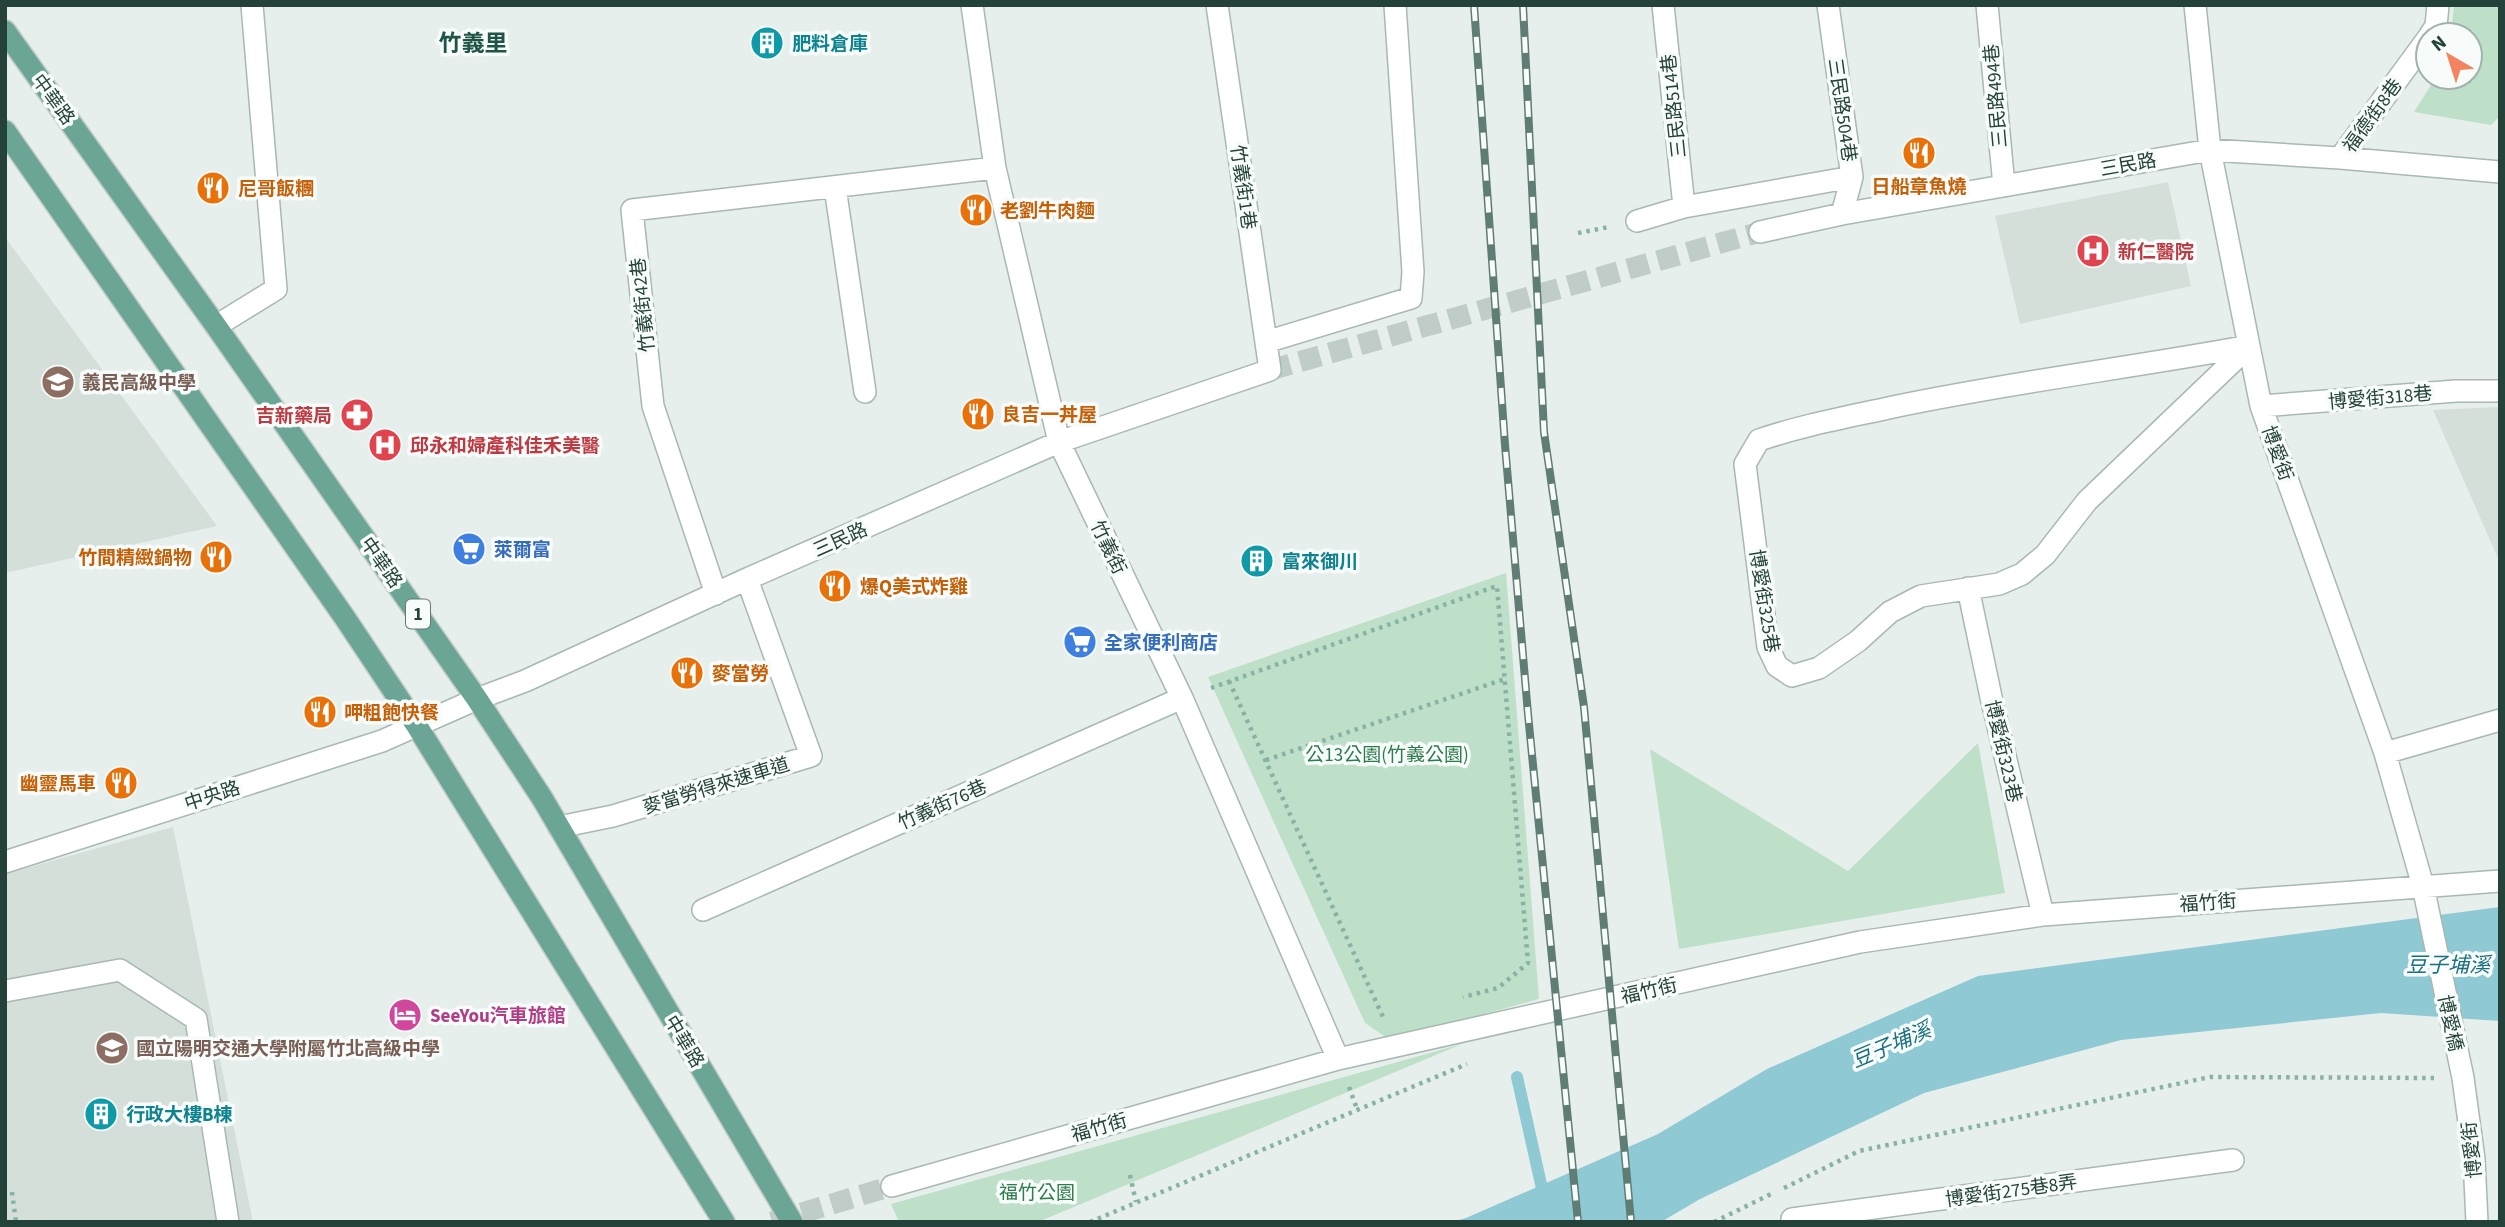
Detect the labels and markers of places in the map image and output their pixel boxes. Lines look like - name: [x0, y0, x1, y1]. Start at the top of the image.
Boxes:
- building icon: 肥料倉庫: [748, 24, 786, 62]
- place label: 肥料倉庫: [792, 31, 868, 58]
- restaurant icon: 日船章魚燒: [1900, 134, 1938, 172]
- restaurant icon: 尼哥飯糰: [194, 169, 232, 207]
- place label: 日船章魚燒: [1871, 174, 1967, 201]
- place label: 尼哥飯糰: [238, 176, 314, 203]
- restaurant icon: 老劉牛肉麵: [957, 191, 995, 229]
- place label: 老劉牛肉麵: [1000, 198, 1095, 225]
- hospital icon: 新仁醫院: [2074, 232, 2112, 270]
- place label: 新仁醫院: [2118, 239, 2194, 266]
- school or university icon: 義民高級中學: [39, 363, 77, 401]
- place label: 義民高級中學: [82, 370, 196, 397]
- restaurant icon: 良吉一丼屋: [959, 395, 997, 433]
- pharmacy icon: 吉新藥局: [338, 396, 376, 434]
- place label: 良吉一丼屋: [1002, 402, 1097, 429]
- place label: 吉新藥局: [256, 403, 332, 430]
- hospital icon: 邱永和婦產科佳禾美醫: [366, 426, 404, 464]
- place label: 邱永和婦產科佳禾美醫: [410, 433, 600, 460]
- supermarket icon: 萊爾富: [450, 530, 488, 568]
- place label: 萊爾富: [494, 537, 551, 564]
- restaurant icon: 竹間精緻鍋物: [197, 538, 235, 576]
- building icon: 富來御川: [1238, 542, 1276, 580]
- place label: 竹間精緻鍋物: [78, 545, 192, 572]
- place label: 富來御川: [1282, 549, 1358, 576]
- restaurant icon: 爆Q美式炸雞: [816, 567, 854, 605]
- place label: 爆Q美式炸雞: [860, 574, 968, 601]
- supermarket icon: 全家便利商店: [1061, 623, 1099, 661]
- place label: 全家便利商店: [1104, 630, 1218, 657]
- restaurant icon: 麥當勞: [668, 654, 706, 692]
- place label: 麥當勞: [712, 661, 769, 688]
- restaurant icon: 呷粗飽快餐: [301, 693, 339, 731]
- place label: 呷粗飽快餐: [344, 700, 439, 727]
- restaurant icon: 幽靈馬車: [102, 764, 140, 802]
- place label: 幽靈馬車: [20, 771, 96, 798]
- hotel icon: SeeYou汽車旅館: [386, 996, 424, 1034]
- place label: SeeYou汽車旅館: [430, 1003, 566, 1030]
- school or university icon: 國立陽明交通大學附屬竹北高級中學: [93, 1029, 131, 1067]
- place label: 國立陽明交通大學附屬竹北高級中學: [136, 1036, 440, 1063]
- building icon: 行政大樓B棟: [82, 1095, 120, 1133]
- place label: 行政大樓B棟: [126, 1102, 233, 1129]

